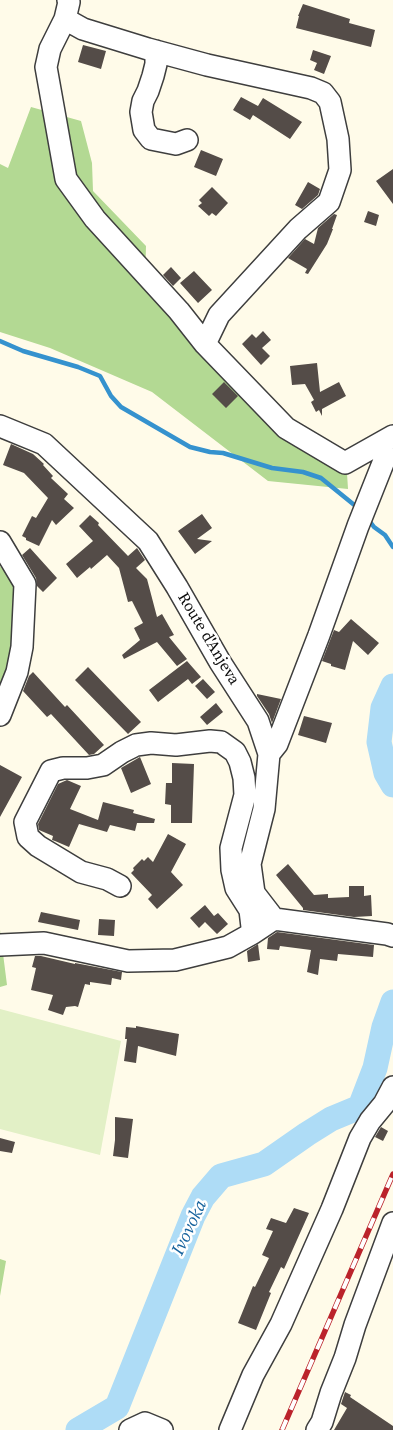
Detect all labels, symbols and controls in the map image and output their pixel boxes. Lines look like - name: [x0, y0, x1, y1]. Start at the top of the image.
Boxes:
- street label: Route d'Anjeva: [173, 589, 243, 689]
- water label: Ivovoka: [168, 1197, 212, 1259]

